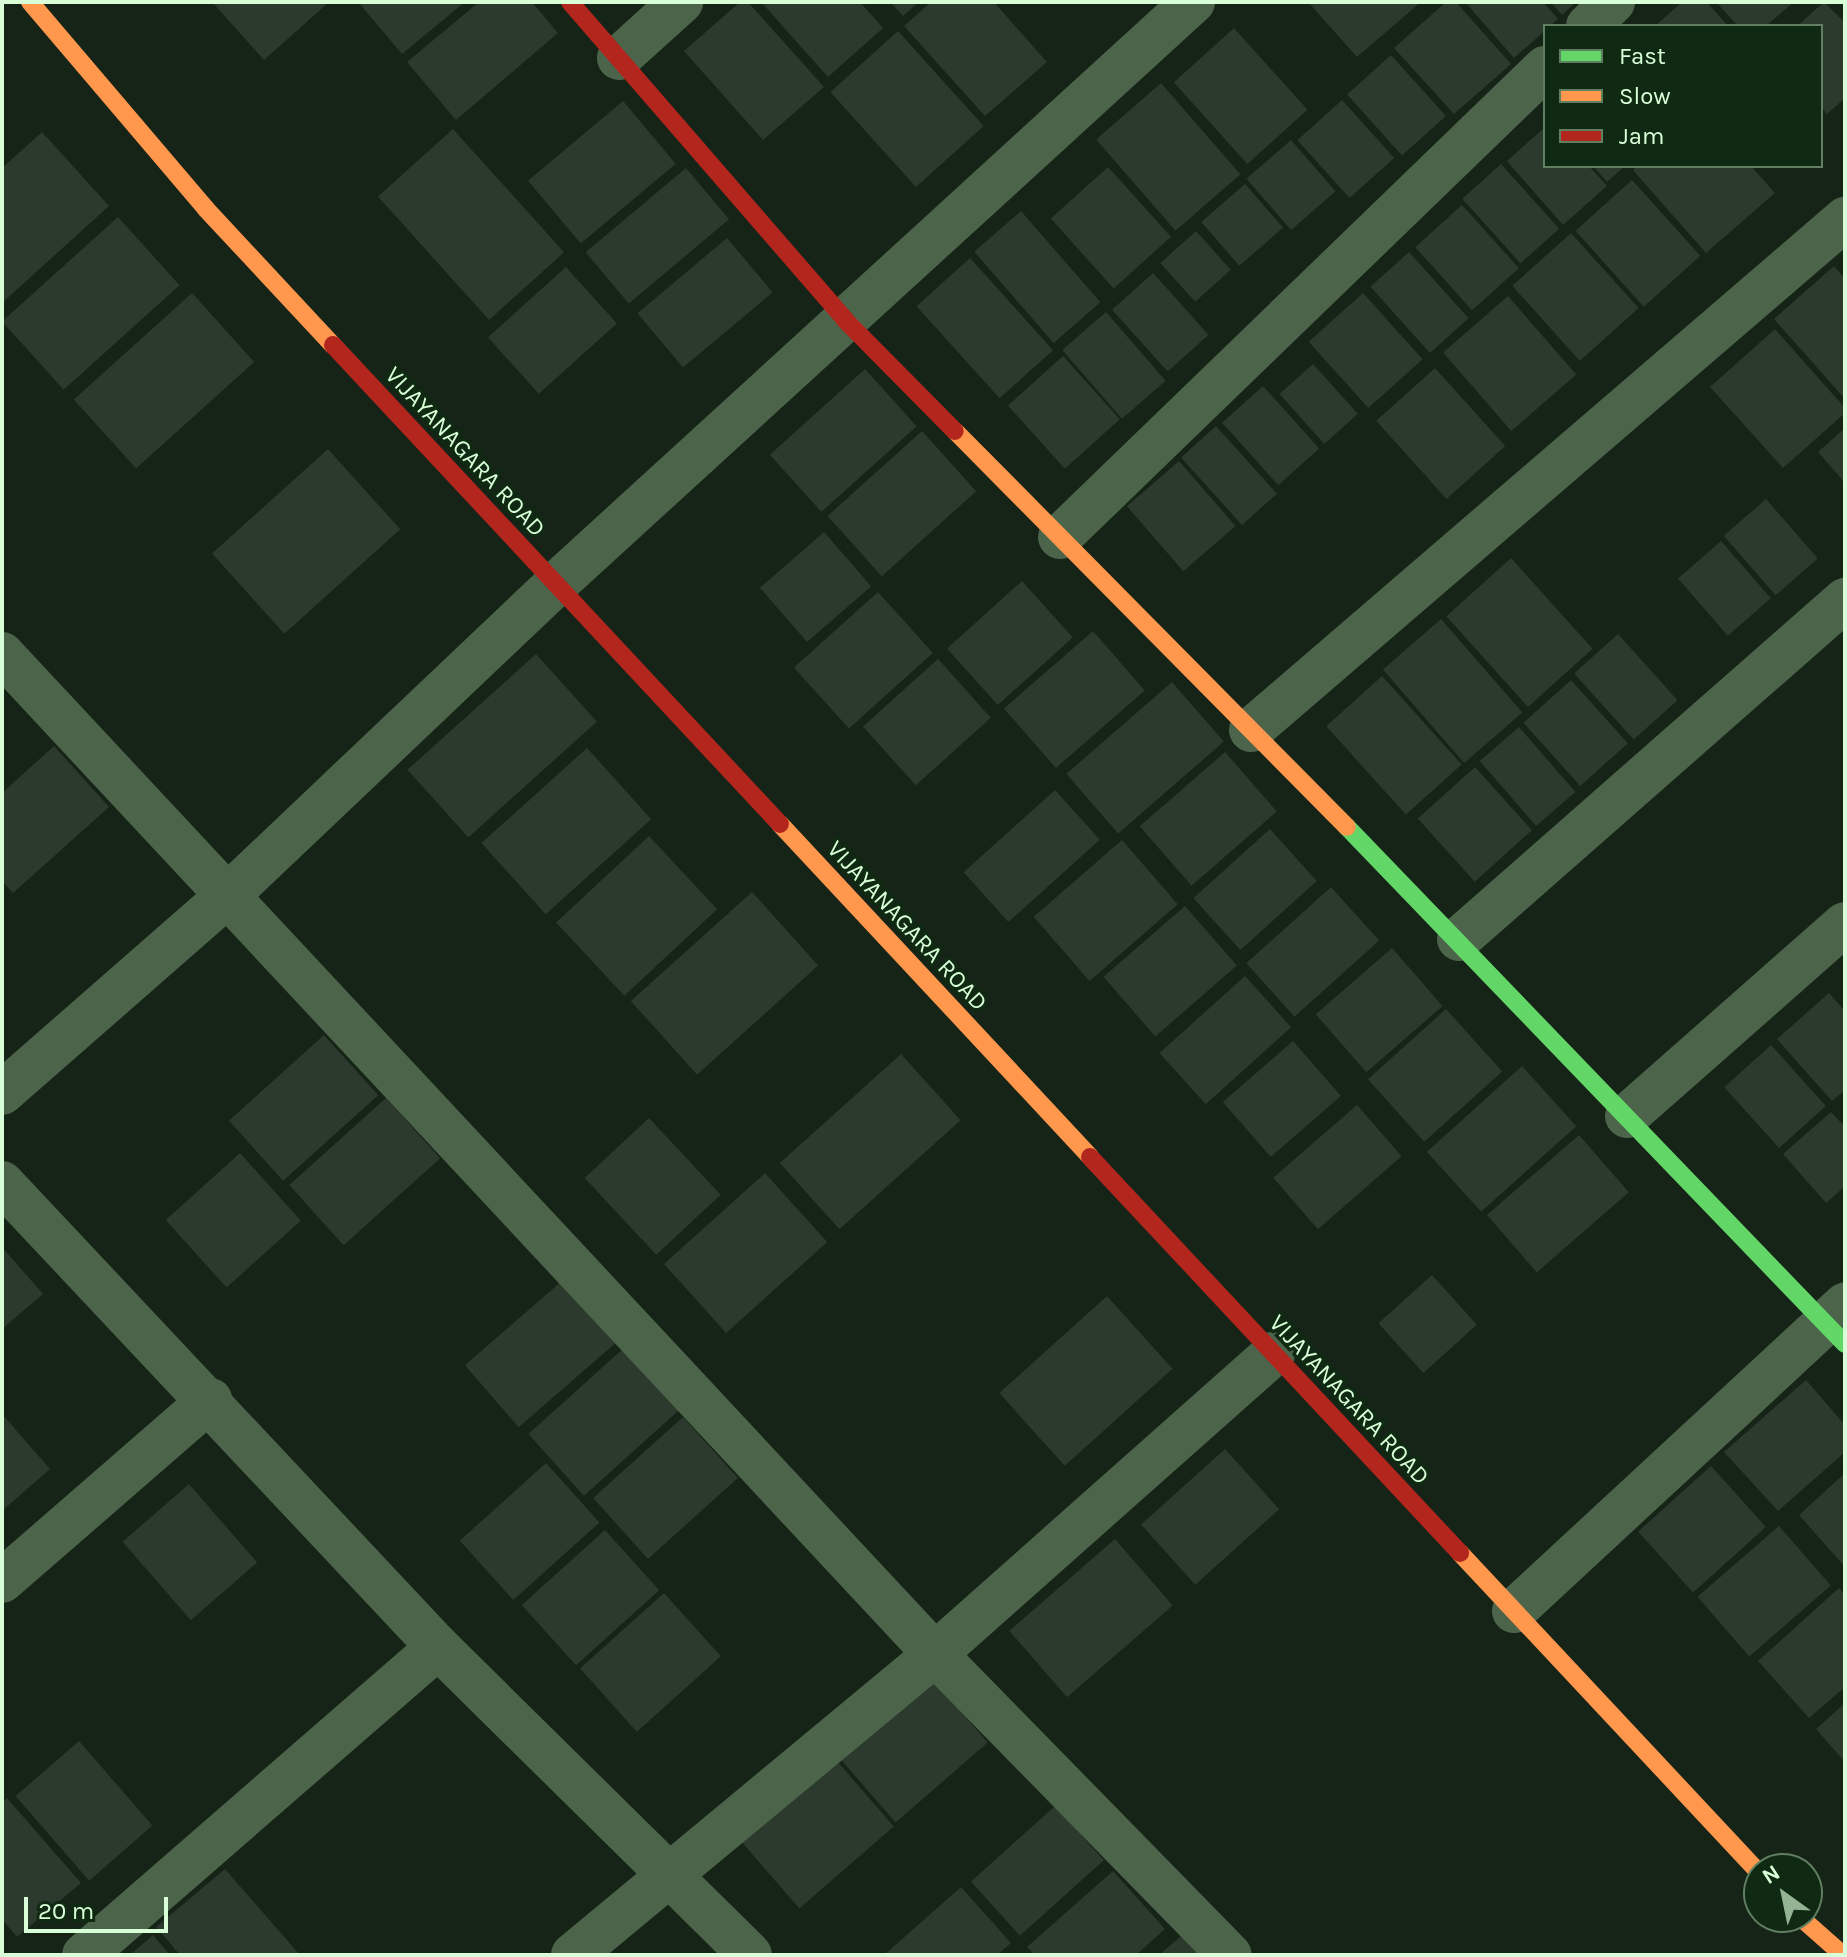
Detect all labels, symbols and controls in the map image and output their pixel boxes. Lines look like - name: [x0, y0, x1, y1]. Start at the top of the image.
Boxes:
- legend: [1543, 24, 1823, 168]
- text: Fast: [1619, 42, 1666, 70]
- text: Slow: [1619, 82, 1671, 110]
- text: Jam: [1619, 122, 1664, 150]
- street label: VIJAYANAGARA ROAD: [379, 361, 551, 543]
- street label: VIJAYANAGARA ROAD: [821, 835, 993, 1017]
- street label: VIJAYANAGARA ROAD: [1263, 1309, 1435, 1491]
- north arrow: [1743, 1853, 1823, 1933]
- text: N: [1757, 1859, 1785, 1890]
- scale bar: [28, 1881, 172, 1931]
- text: 20 m: [38, 1897, 94, 1925]

